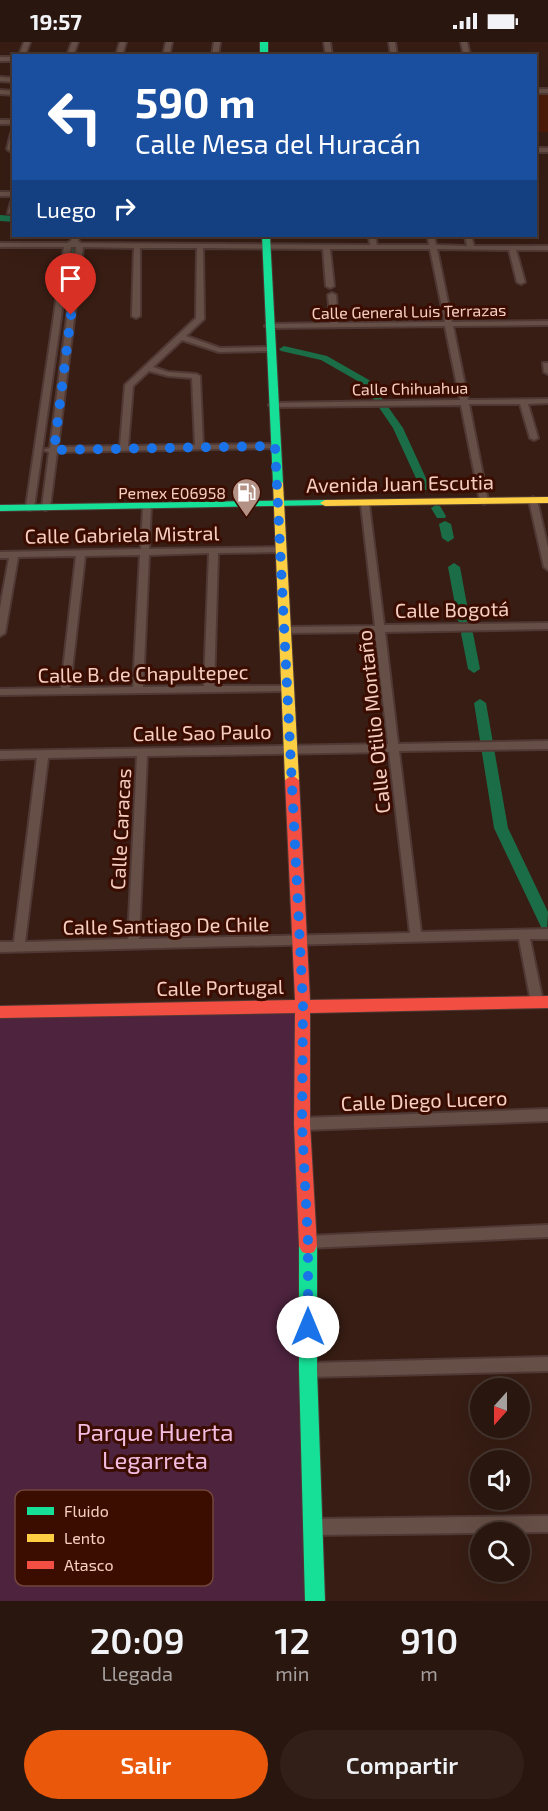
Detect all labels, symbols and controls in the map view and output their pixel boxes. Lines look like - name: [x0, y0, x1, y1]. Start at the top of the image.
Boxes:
- text: 19:57: [30, 8, 82, 34]
- text: 590 m: [135, 76, 256, 126]
- icon: left: [36, 78, 114, 156]
- text: Calle Mesa del Huracán: [135, 127, 421, 159]
- icon: right: [108, 192, 141, 225]
- text: Luego: [36, 196, 96, 222]
- pin: [45, 253, 96, 315]
- icon: arrive: [54, 262, 87, 295]
- street label: Calle General Luis Terrazas: [312, 300, 506, 322]
- street label: Calle Chihuahua: [352, 377, 468, 399]
- street label: Avenida Juan Escutia: [306, 469, 494, 497]
- fuel station icon: Pemex E06958: [231, 476, 263, 518]
- place label: Pemex E06958: [118, 483, 226, 502]
- street label: Calle Gabriela Mistral: [24, 520, 220, 548]
- street label: Calle Bogotá: [395, 596, 509, 622]
- street label: Calle Otilio Montaño: [351, 629, 395, 815]
- street label: Calle B. de Chapultepec: [37, 659, 249, 687]
- street label: Calle Sao Paulo: [132, 719, 272, 745]
- street label: Calle Caracas: [105, 768, 135, 890]
- street label: Calle Santiago De Chile: [62, 911, 270, 939]
- street label: Calle Portugal: [156, 974, 284, 1000]
- street label: Calle Diego Lucero: [340, 1085, 508, 1115]
- position arrow: [276, 1295, 340, 1359]
- north arrow: [470, 1378, 530, 1438]
- map controls: [470, 1378, 530, 1582]
- park label: Parque Huerta Legarreta: [77, 1417, 233, 1474]
- button: sound: [470, 1450, 530, 1510]
- legend: [15, 1490, 213, 1586]
- text: Fluido: [64, 1501, 109, 1520]
- button: search: [470, 1522, 530, 1582]
- text: Lento: [64, 1528, 105, 1547]
- text: Atasco: [64, 1555, 114, 1574]
- text: 20:09: [90, 1618, 185, 1661]
- text: 12: [275, 1618, 310, 1661]
- text: 910: [400, 1618, 458, 1661]
- text: Llegada: [102, 1661, 173, 1685]
- text: min: [275, 1661, 309, 1685]
- text: m: [420, 1661, 438, 1685]
- button: Salir: [24, 1730, 268, 1799]
- button: Compartir: [280, 1730, 524, 1799]

